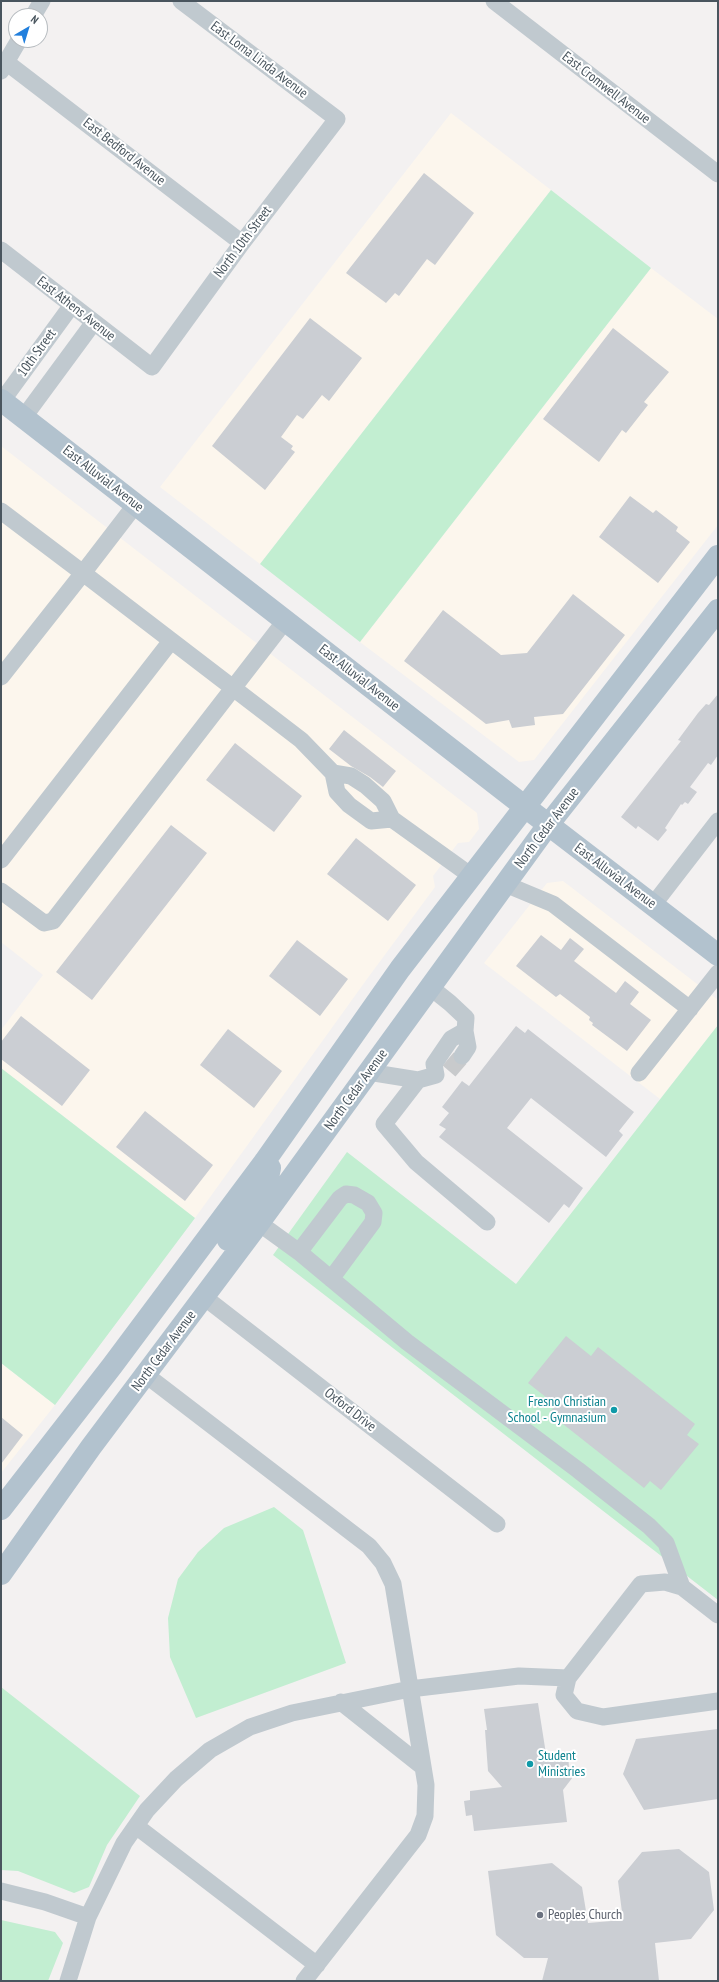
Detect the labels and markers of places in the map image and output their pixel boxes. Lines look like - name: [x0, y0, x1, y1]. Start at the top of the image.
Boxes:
- place label: Fresno Christian School - Gymnasium: [508, 1394, 606, 1426]
- marker: Fresno Christian School - Gymnasium: [609, 1405, 619, 1415]
- place label: Student Ministries: [538, 1748, 585, 1780]
- marker: Student Ministries: [525, 1759, 535, 1769]
- place label: Peoples Church: [548, 1907, 622, 1923]
- marker: Peoples Church: [535, 1910, 545, 1920]

